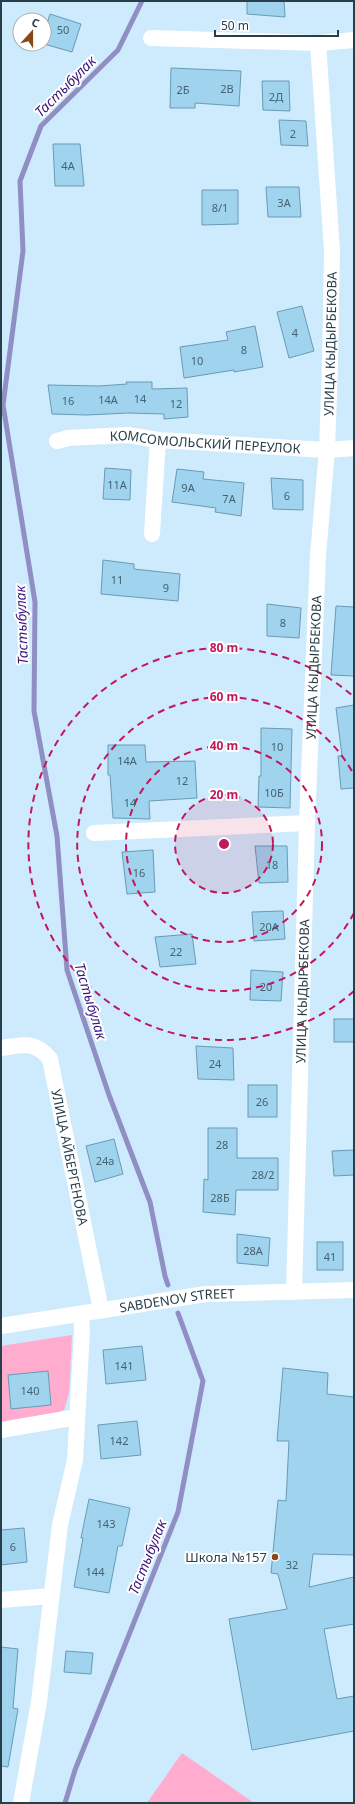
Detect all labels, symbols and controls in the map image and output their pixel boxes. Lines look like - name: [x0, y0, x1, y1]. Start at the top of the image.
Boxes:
- north arrow: [12, 12, 52, 52]
- scale bar: [215, 12, 338, 38]
- text: С: [30, 14, 42, 30]
- text: 50 m: [221, 17, 249, 34]
- house number: 50: [57, 22, 69, 37]
- water label: Тастыбулак: [30, 51, 100, 121]
- house number: 2В: [220, 81, 234, 96]
- house number: 2Б: [176, 82, 190, 97]
- house number: 2Д: [269, 89, 283, 104]
- house number: 2: [290, 126, 296, 141]
- house number: 4А: [61, 158, 76, 173]
- house number: 3А: [277, 195, 292, 210]
- house number: 8/1: [212, 200, 228, 215]
- street label: УЛИЦА КЫДЫРБЕКОВА: [319, 271, 341, 416]
- house number: 4: [292, 325, 299, 340]
- house number: 8: [241, 342, 247, 357]
- house number: 10: [191, 353, 203, 368]
- house number: 14: [134, 391, 147, 406]
- house number: 14А: [98, 392, 119, 407]
- house number: 16: [62, 393, 74, 408]
- house number: 12: [170, 396, 182, 411]
- street label: КОМСОМОЛЬСКИЙ ПЕРЕУЛОК: [109, 426, 301, 457]
- house number: 11А: [107, 477, 128, 492]
- house number: 9А: [181, 480, 196, 495]
- house number: 6: [284, 488, 290, 503]
- house number: 7А: [222, 491, 237, 506]
- house number: 11: [111, 572, 123, 587]
- house number: 9: [163, 580, 169, 595]
- water label: Тастыбулак: [10, 584, 32, 665]
- street label: УЛИЦА КЫДЫРБЕКОВА: [301, 594, 325, 740]
- house number: 8: [280, 615, 286, 630]
- text: 80 m: [210, 639, 238, 656]
- text: 60 m: [210, 688, 238, 705]
- text: 40 m: [210, 737, 238, 754]
- house number: 10: [271, 739, 283, 754]
- house number: 14А: [117, 753, 138, 768]
- house number: 12: [176, 773, 188, 788]
- house number: 10Б: [264, 785, 284, 800]
- text: 20 m: [210, 786, 238, 803]
- house number: 14: [124, 795, 137, 810]
- centre of rings: [217, 837, 231, 851]
- house number: 18: [266, 857, 278, 872]
- house number: 16: [133, 865, 145, 880]
- street label: УЛИЦА КЫДЫРБЕКОВА: [291, 918, 313, 1064]
- house number: 20А: [259, 919, 280, 934]
- house number: 22: [170, 944, 182, 959]
- water label: Тастыбулак: [70, 960, 112, 1043]
- house number: 20: [260, 979, 272, 994]
- house number: 24: [209, 1056, 222, 1071]
- street label: УЛИЦА АЙБЕРГЕНОВА: [47, 1088, 93, 1228]
- house number: 26: [256, 1094, 268, 1109]
- house number: 28: [216, 1137, 228, 1152]
- house number: 24а: [96, 1153, 114, 1168]
- house number: 28/2: [252, 1167, 274, 1182]
- house number: 28Б: [210, 1190, 230, 1205]
- house number: 28А: [243, 1243, 264, 1258]
- house number: 41: [324, 1249, 336, 1264]
- street label: SABDENOV STREET: [118, 1284, 235, 1316]
- house number: 141: [115, 1358, 133, 1373]
- house number: 140: [21, 1383, 39, 1398]
- house number: 142: [110, 1433, 128, 1448]
- house number: 143: [97, 1516, 115, 1531]
- water label: Тастыбулак: [123, 1516, 171, 1597]
- house number: 6: [10, 1539, 16, 1554]
- place label: Школа №157: [185, 1548, 267, 1566]
- marker: Школа №157: [270, 1552, 280, 1562]
- house number: 32: [286, 1557, 298, 1572]
- house number: 144: [86, 1564, 105, 1579]

